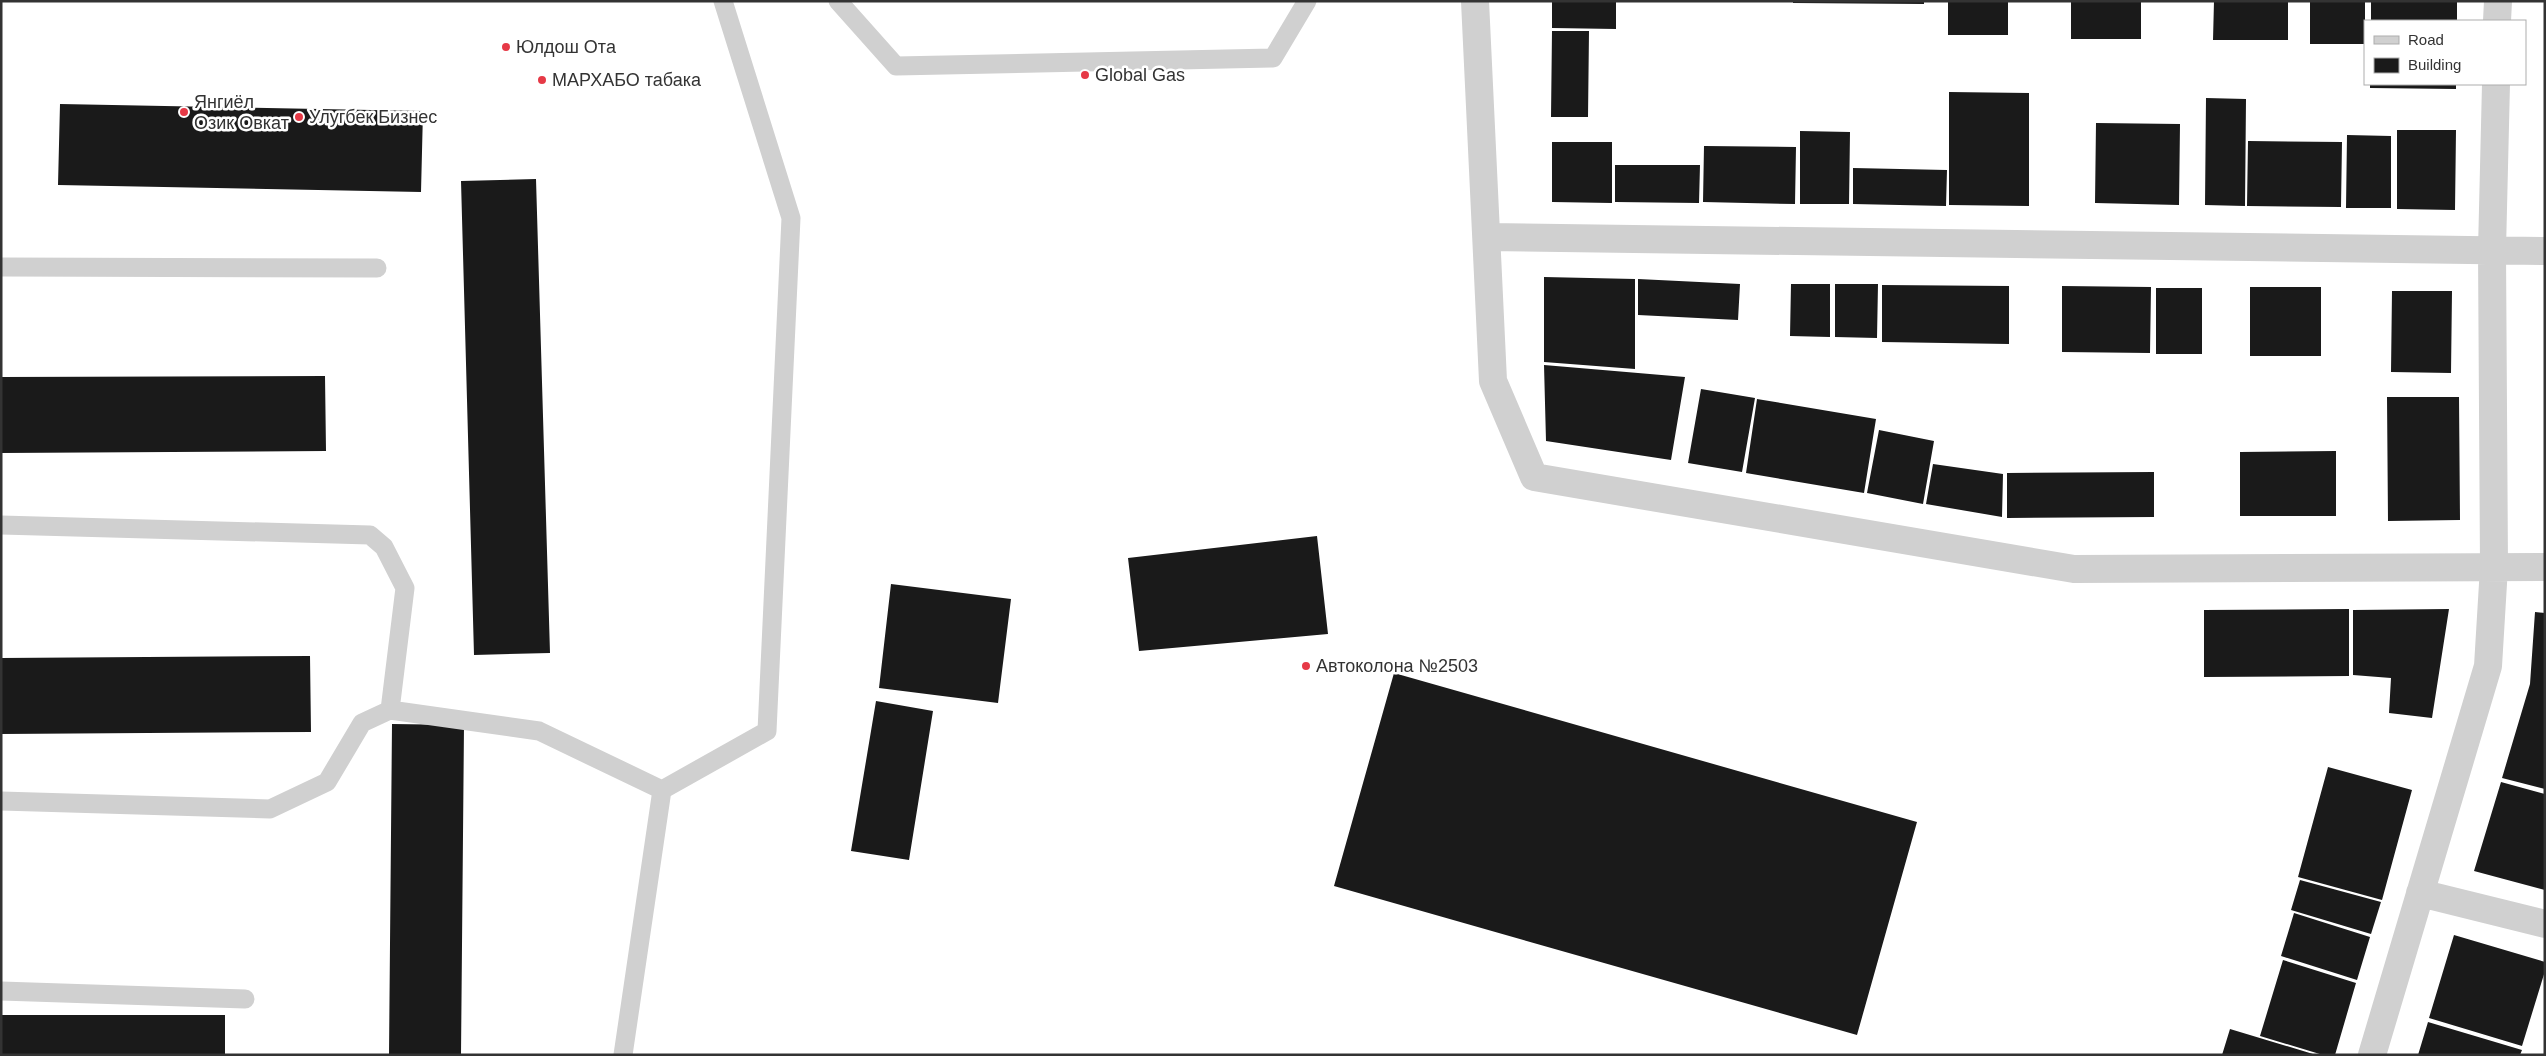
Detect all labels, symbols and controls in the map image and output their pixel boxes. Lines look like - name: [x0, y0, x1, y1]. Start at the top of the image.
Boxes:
- legend: [2364, 20, 2526, 85]
- text: Road: [2408, 31, 2444, 48]
- place label: Юлдош Ота: [516, 37, 617, 57]
- marker: Юлдош Ота: [500, 41, 512, 53]
- text: Building: [2408, 56, 2461, 73]
- place label: Global Gas: [1095, 65, 1185, 85]
- marker: Global Gas: [1079, 69, 1091, 81]
- place label: МАРХАБО табака: [552, 70, 702, 90]
- marker: МАРХАБО табака: [536, 74, 548, 86]
- place label: Янгиёл Озик Овкат: [194, 92, 289, 133]
- marker: Янгиёл Озик Овкат: [178, 106, 190, 118]
- place label: Улугбек Бизнес: [309, 107, 437, 127]
- marker: Улугбек Бизнес: [293, 111, 305, 123]
- place label: Автоколона №2503: [1316, 656, 1478, 676]
- marker: Автоколона №2503: [1300, 660, 1312, 672]

